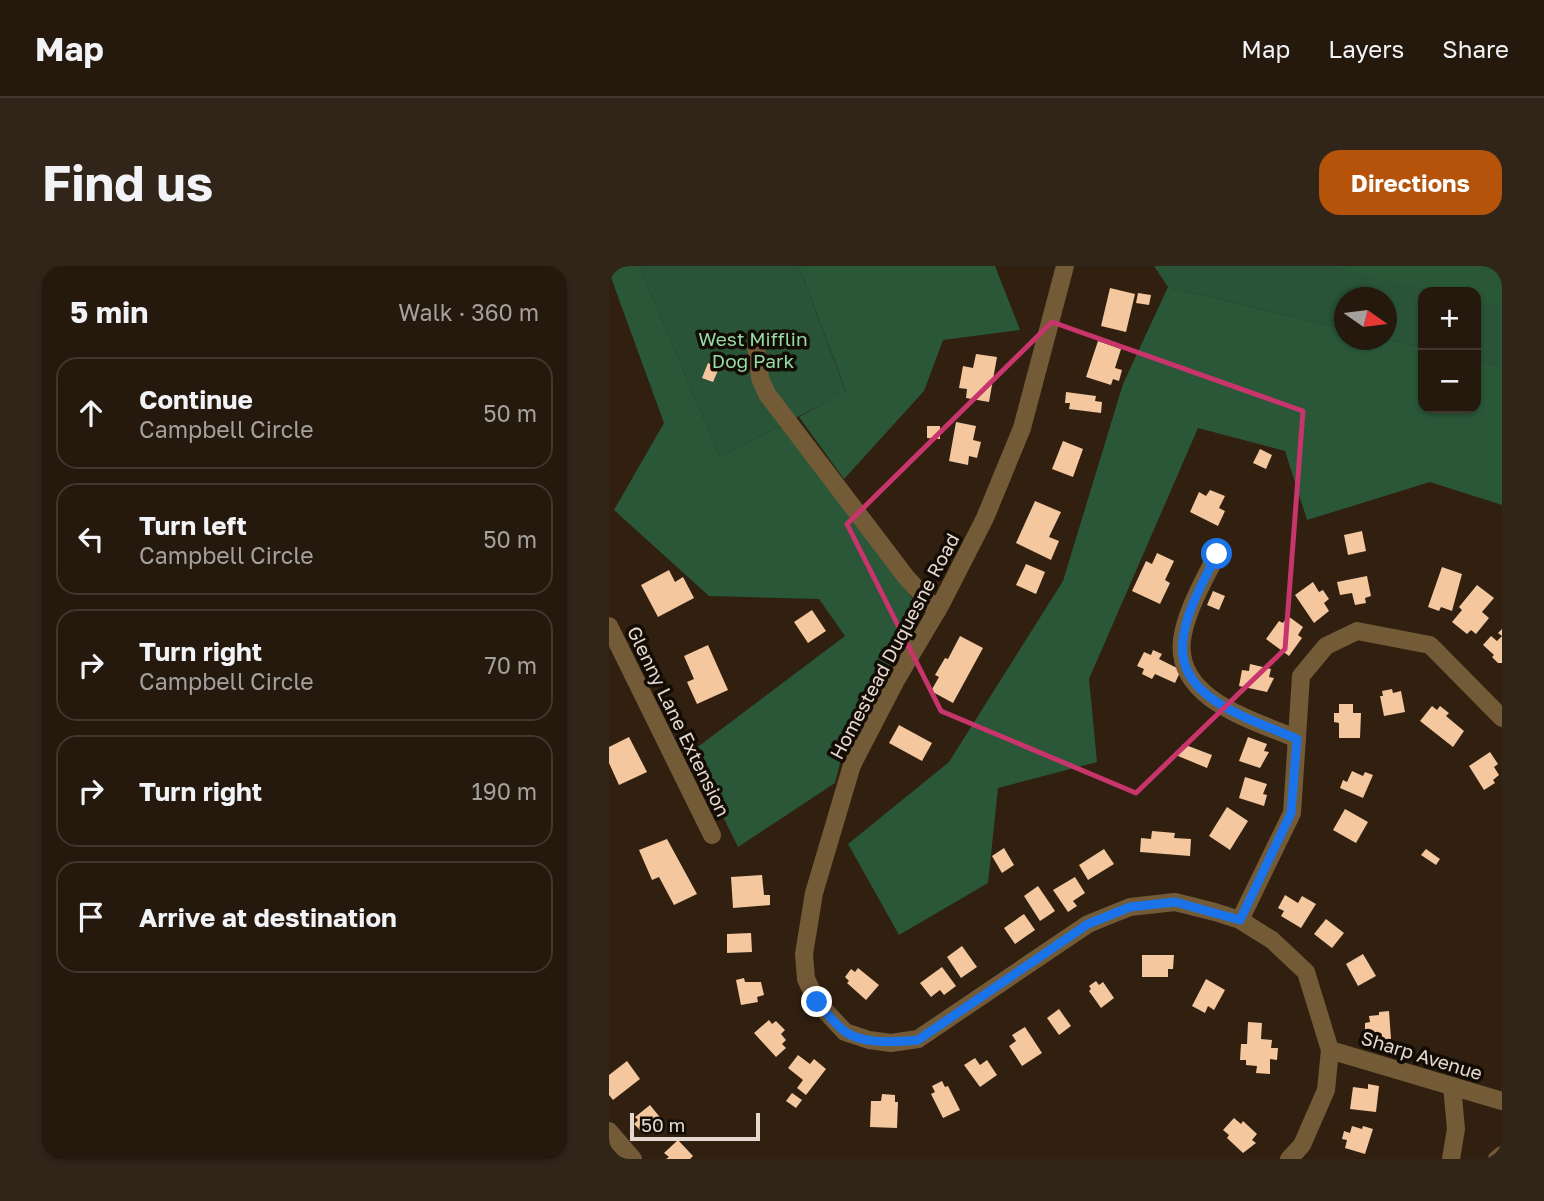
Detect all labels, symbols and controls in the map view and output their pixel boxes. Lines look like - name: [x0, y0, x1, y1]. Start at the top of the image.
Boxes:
- text: Map: [35, 29, 104, 68]
- text: Map: [1241, 34, 1290, 63]
- text: Layers: [1328, 34, 1404, 63]
- text: Share: [1442, 34, 1509, 63]
- button: Directions: [1319, 150, 1502, 215]
- text: Find us: [42, 153, 213, 212]
- north arrow: [1334, 287, 1397, 350]
- map controls: [1418, 287, 1481, 413]
- button: +: [1418, 287, 1481, 350]
- text: 5 min: [70, 294, 148, 330]
- text: Walk · 360 m: [398, 298, 539, 326]
- park label: West Mifflin Dog Park: [698, 327, 808, 372]
- button: −: [1418, 350, 1481, 413]
- text: Continue: [139, 384, 253, 415]
- icon: ahead: [72, 394, 110, 432]
- text: 50 m: [483, 399, 537, 427]
- text: Campbell Circle: [139, 415, 314, 443]
- text: Turn left: [139, 510, 247, 541]
- icon: left: [72, 520, 110, 558]
- text: 50 m: [483, 525, 537, 553]
- street label: Homestead Duquesne Road: [825, 529, 963, 763]
- route start: [1201, 538, 1232, 569]
- text: Campbell Circle: [139, 541, 314, 569]
- street label: Glenny Lane Extension: [623, 622, 735, 820]
- text: Turn right: [139, 636, 262, 667]
- icon: right: [72, 646, 110, 684]
- text: 70 m: [484, 651, 537, 679]
- text: Campbell Circle: [139, 667, 314, 695]
- icon: right: [72, 772, 110, 810]
- text: Turn right: [139, 776, 262, 807]
- text: 190 m: [472, 777, 537, 805]
- icon: arrive: [72, 898, 110, 936]
- text: Arrive at destination: [139, 902, 397, 933]
- route end: [801, 986, 832, 1017]
- street label: Sharp Avenue: [1359, 1026, 1485, 1084]
- scale bar: [630, 1110, 759, 1142]
- text: 50 m: [641, 1113, 685, 1136]

